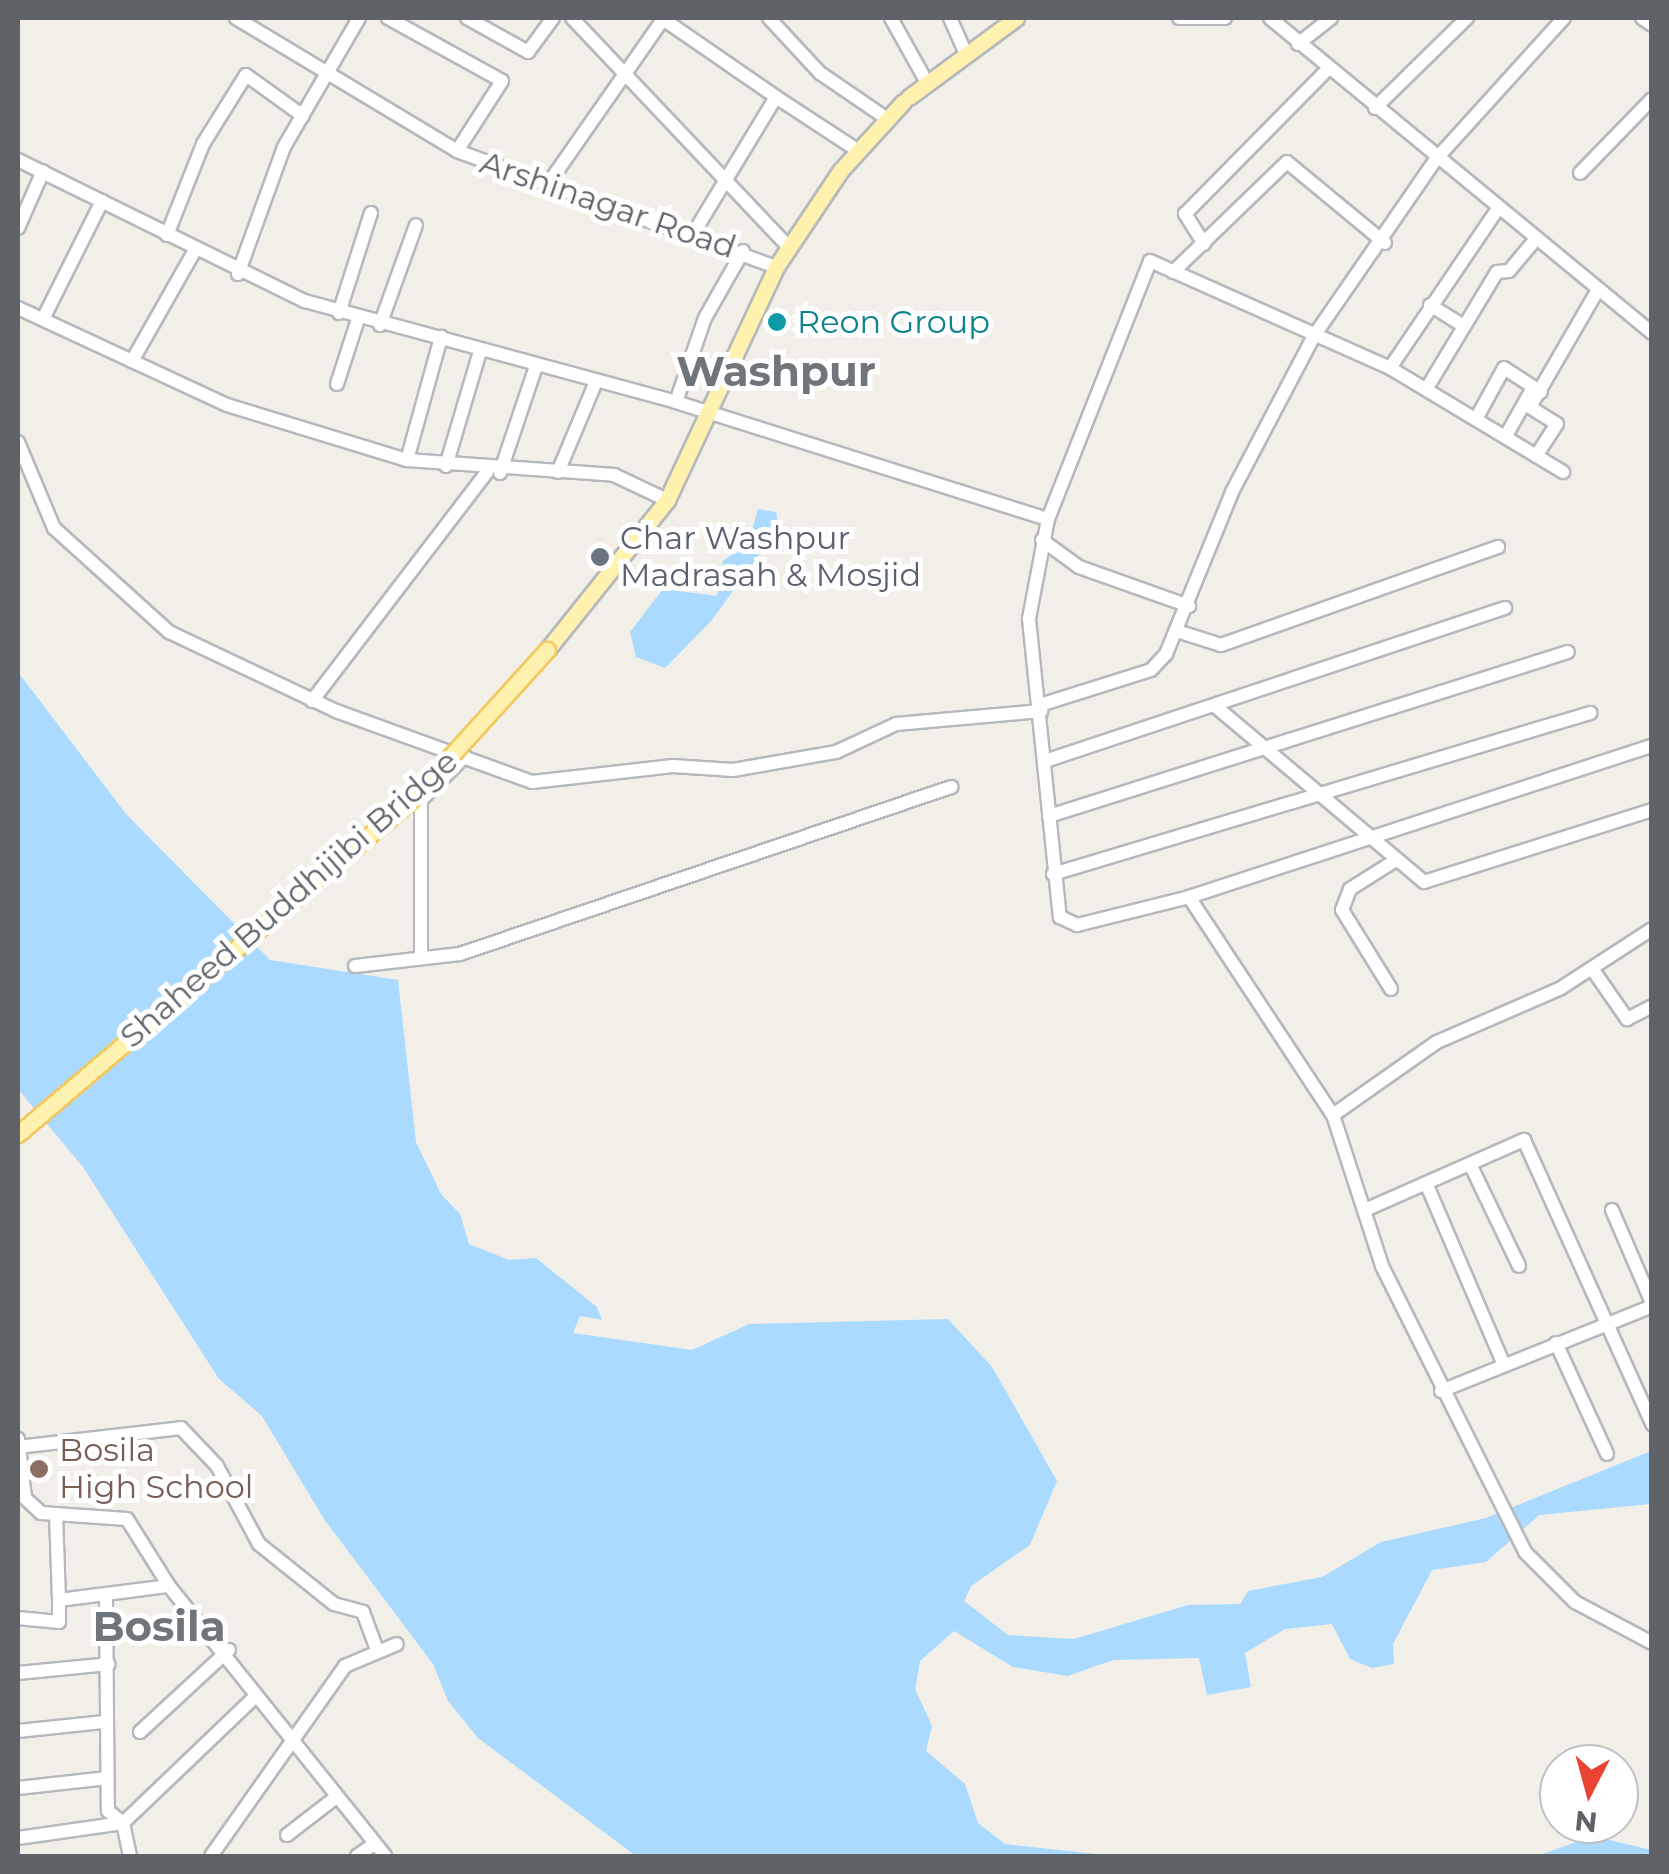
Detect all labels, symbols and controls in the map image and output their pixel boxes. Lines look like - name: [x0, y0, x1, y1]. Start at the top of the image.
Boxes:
- street label: Arshinagar Road: [475, 143, 741, 267]
- place label: Reon Group: [797, 303, 990, 341]
- marker: Reon Group: [766, 311, 788, 333]
- district label: Washpur: [676, 346, 876, 396]
- place label: Char Washpur Madrasah & Mosjid: [620, 520, 921, 595]
- marker: Char Washpur Madrasah & Mosjid: [589, 546, 611, 568]
- street label: Shaheed Buddhijibi Bridge: [113, 742, 465, 1056]
- place label: Bosila High School: [59, 1432, 253, 1507]
- marker: Bosila High School: [28, 1458, 50, 1480]
- district label: Bosila: [92, 1601, 226, 1651]
- north arrow: [1539, 1744, 1639, 1844]
- text: N: [1573, 1804, 1599, 1840]

